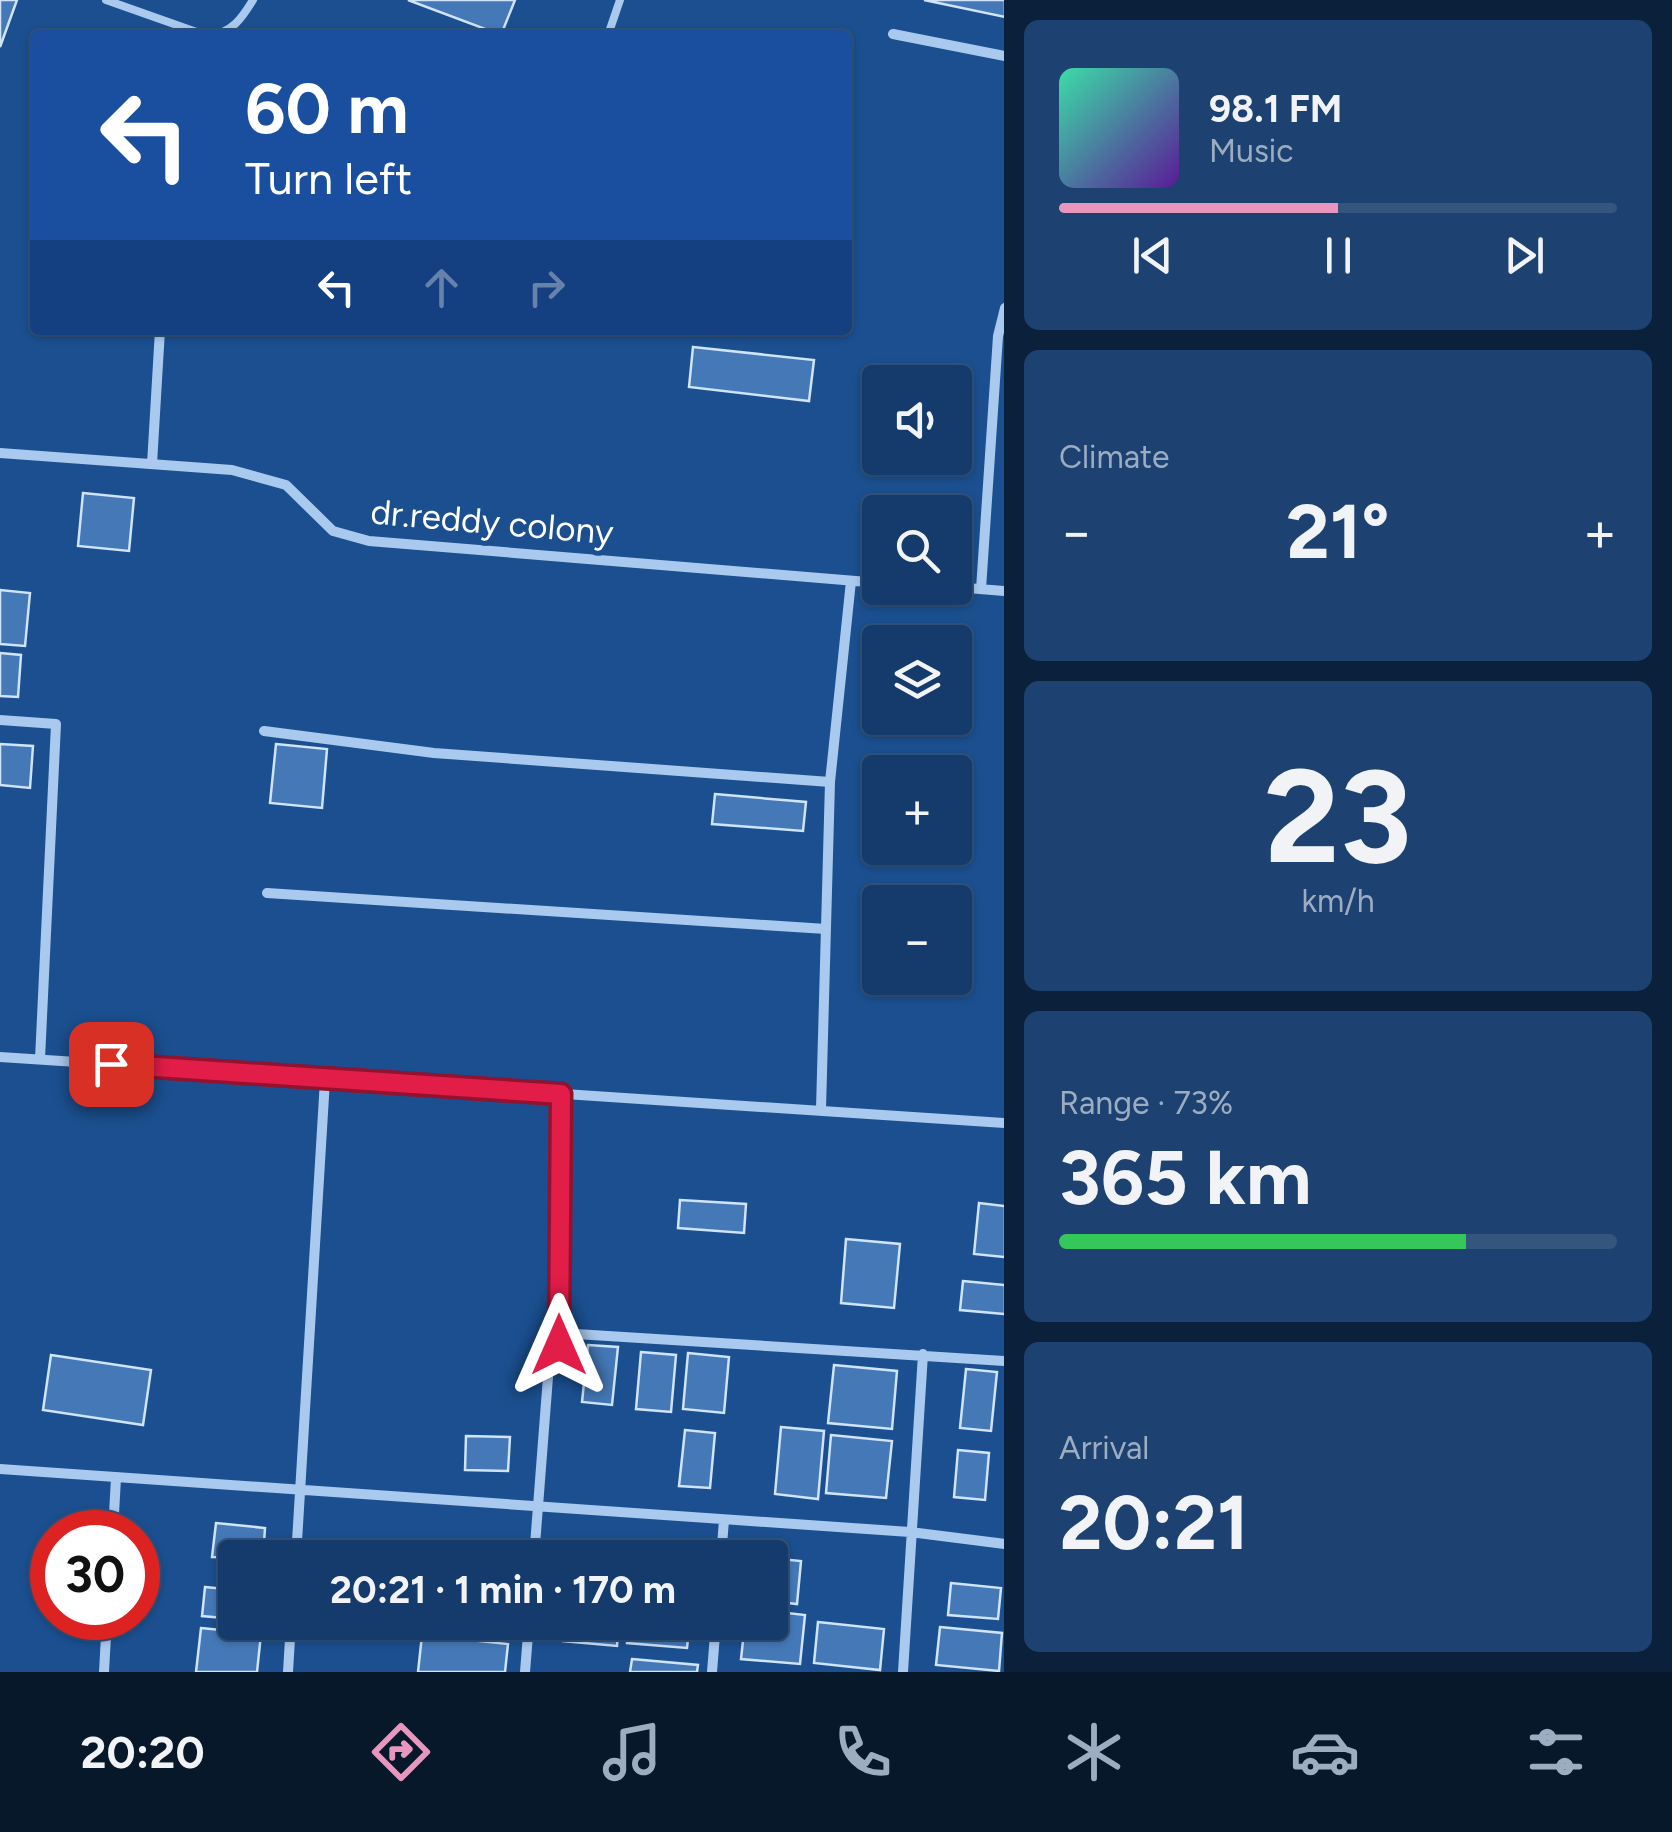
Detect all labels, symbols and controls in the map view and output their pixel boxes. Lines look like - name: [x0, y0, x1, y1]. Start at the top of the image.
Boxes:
- text: 60 m: [245, 66, 409, 151]
- icon: left: [80, 70, 210, 200]
- text: 98.1 FM: [1209, 86, 1342, 132]
- text: Music: [1209, 132, 1294, 170]
- text: Turn left: [245, 151, 412, 205]
- icon: previous: [1125, 228, 1180, 283]
- icon: pause: [1311, 228, 1366, 283]
- icon: next: [1497, 228, 1552, 283]
- icon: left: [309, 260, 364, 315]
- icon: ahead: [414, 260, 469, 315]
- icon: right: [519, 260, 574, 315]
- map controls: [862, 365, 972, 995]
- button: sound: [862, 365, 972, 475]
- text: Climate: [1059, 438, 1170, 476]
- text: 21°: [1286, 487, 1390, 577]
- street label: dr.reddy colony: [369, 490, 616, 554]
- button: search: [862, 495, 972, 605]
- text: −: [1059, 499, 1093, 565]
- text: +: [1583, 499, 1617, 565]
- button: layers: [862, 625, 972, 735]
- text: 23: [1264, 739, 1412, 895]
- button: +: [862, 755, 972, 865]
- text: km/h: [1301, 882, 1375, 920]
- button: −: [862, 885, 972, 995]
- pin: [69, 1022, 154, 1107]
- icon: arrive: [84, 1037, 139, 1092]
- text: Range · 73%: [1059, 1084, 1233, 1122]
- text: 365 km: [1059, 1133, 1311, 1223]
- position arrow: [507, 1293, 611, 1397]
- text: Arrival: [1059, 1429, 1149, 1467]
- text: 20:21: [1059, 1478, 1249, 1568]
- speed limit sign: 30: [30, 1510, 160, 1640]
- text: 20:21 · 1 min · 170 m: [330, 1567, 676, 1613]
- icon: directions: [366, 1717, 436, 1787]
- icon: music: [597, 1717, 667, 1787]
- icon: phone: [828, 1717, 898, 1787]
- icon: climate: [1059, 1717, 1129, 1787]
- icon: car: [1290, 1717, 1360, 1787]
- icon: filters: [1521, 1717, 1591, 1787]
- text: 20:20: [81, 1725, 205, 1779]

